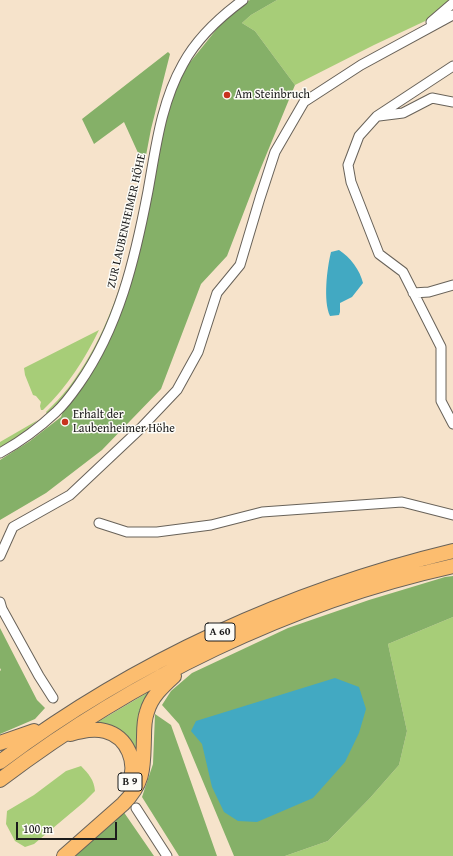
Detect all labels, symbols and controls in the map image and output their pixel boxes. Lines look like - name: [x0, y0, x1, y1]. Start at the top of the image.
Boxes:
- place label: Am Steinbruch: [235, 88, 310, 102]
- marker: Am Steinbruch: [222, 90, 232, 100]
- street label: ZUR LAUBENHEIMER HÖHE: [105, 152, 149, 290]
- place label: Erhalt der Laubenheimer Höhe: [73, 408, 175, 436]
- marker: Erhalt der Laubenheimer Höhe: [60, 417, 70, 427]
- road number: A 60: [205, 623, 235, 641]
- road number: B 9: [118, 773, 142, 791]
- scale bar: [18, 814, 119, 840]
- text: 100 m: [23, 820, 53, 837]

